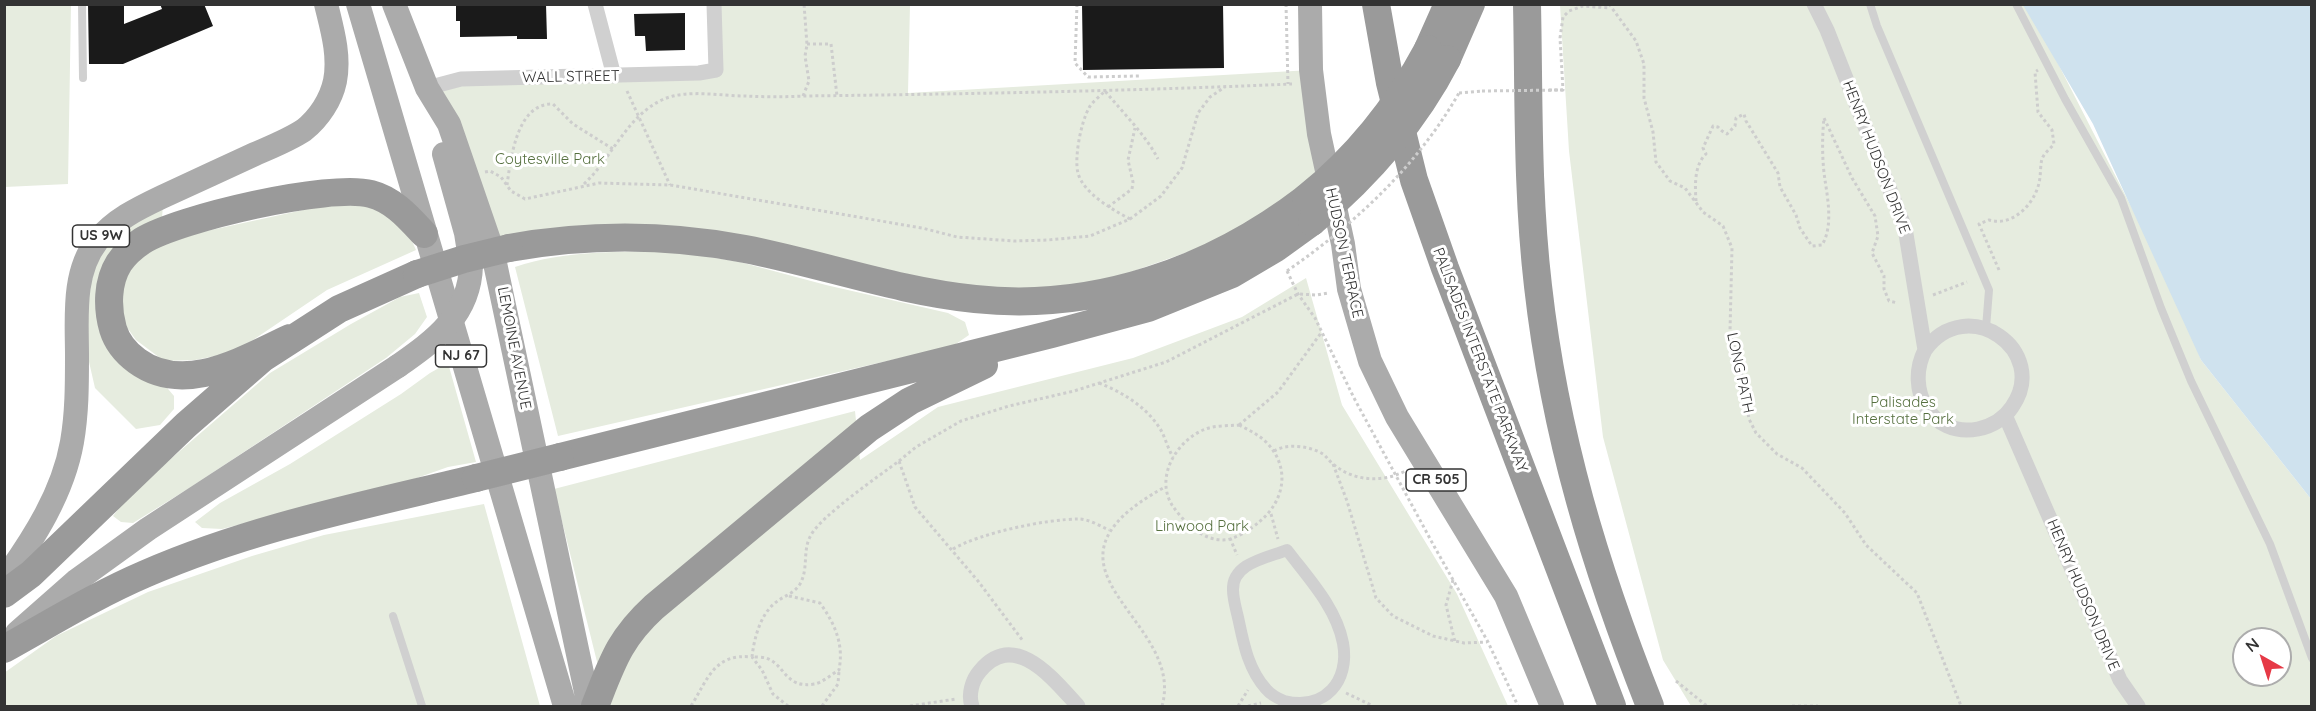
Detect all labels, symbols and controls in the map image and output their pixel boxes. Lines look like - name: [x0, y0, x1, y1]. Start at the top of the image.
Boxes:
- street label: WALL STREET: [522, 67, 620, 87]
- street label: HENRY HUDSON DRIVE: [1838, 78, 1914, 236]
- park label: Coytesville Park: [495, 150, 605, 168]
- street label: HUDSON TERRACE: [1321, 186, 1367, 320]
- road number: US 9W: [72, 225, 130, 247]
- street label: PALISADES INTERSTATE PARKWAY: [1429, 245, 1531, 475]
- street label: LEMOINE AVENUE: [493, 285, 535, 411]
- street label: LONG PATH: [1723, 331, 1757, 415]
- road number: NJ 67: [436, 345, 486, 367]
- park label: Palisades Interstate Park: [1852, 393, 1954, 428]
- road number: CR 505: [1406, 469, 1466, 491]
- park label: Linwood Park: [1155, 517, 1249, 535]
- street label: HENRY HUDSON DRIVE: [2043, 517, 2123, 673]
- north arrow: [2232, 627, 2292, 687]
- text: N: [2241, 633, 2263, 656]

